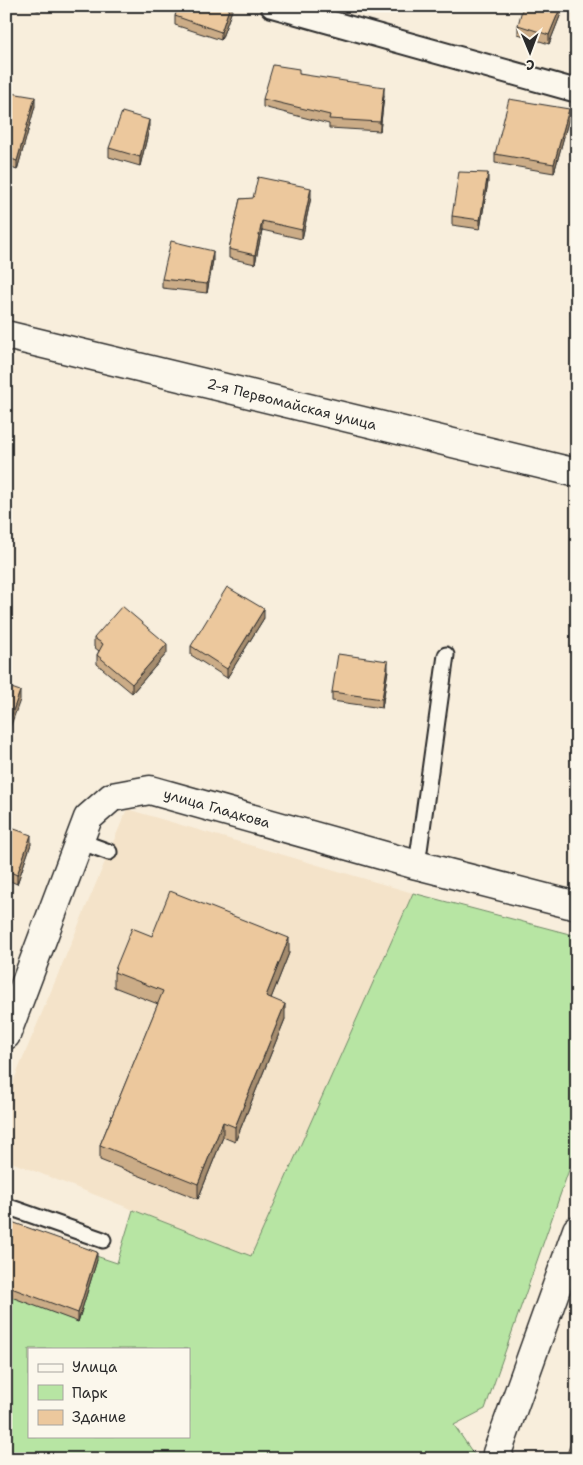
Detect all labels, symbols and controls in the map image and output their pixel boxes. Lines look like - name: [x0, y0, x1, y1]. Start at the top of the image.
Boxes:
- north arrow: [506, 28, 556, 78]
- text: С: [526, 56, 535, 74]
- street label: 2-я Первомайская улица: [205, 374, 379, 434]
- street label: улица Гладкова: [162, 784, 273, 832]
- legend: [28, 1348, 190, 1438]
- text: Улица: [72, 1357, 118, 1377]
- text: Парк: [72, 1383, 108, 1403]
- text: Здание: [72, 1407, 126, 1427]

